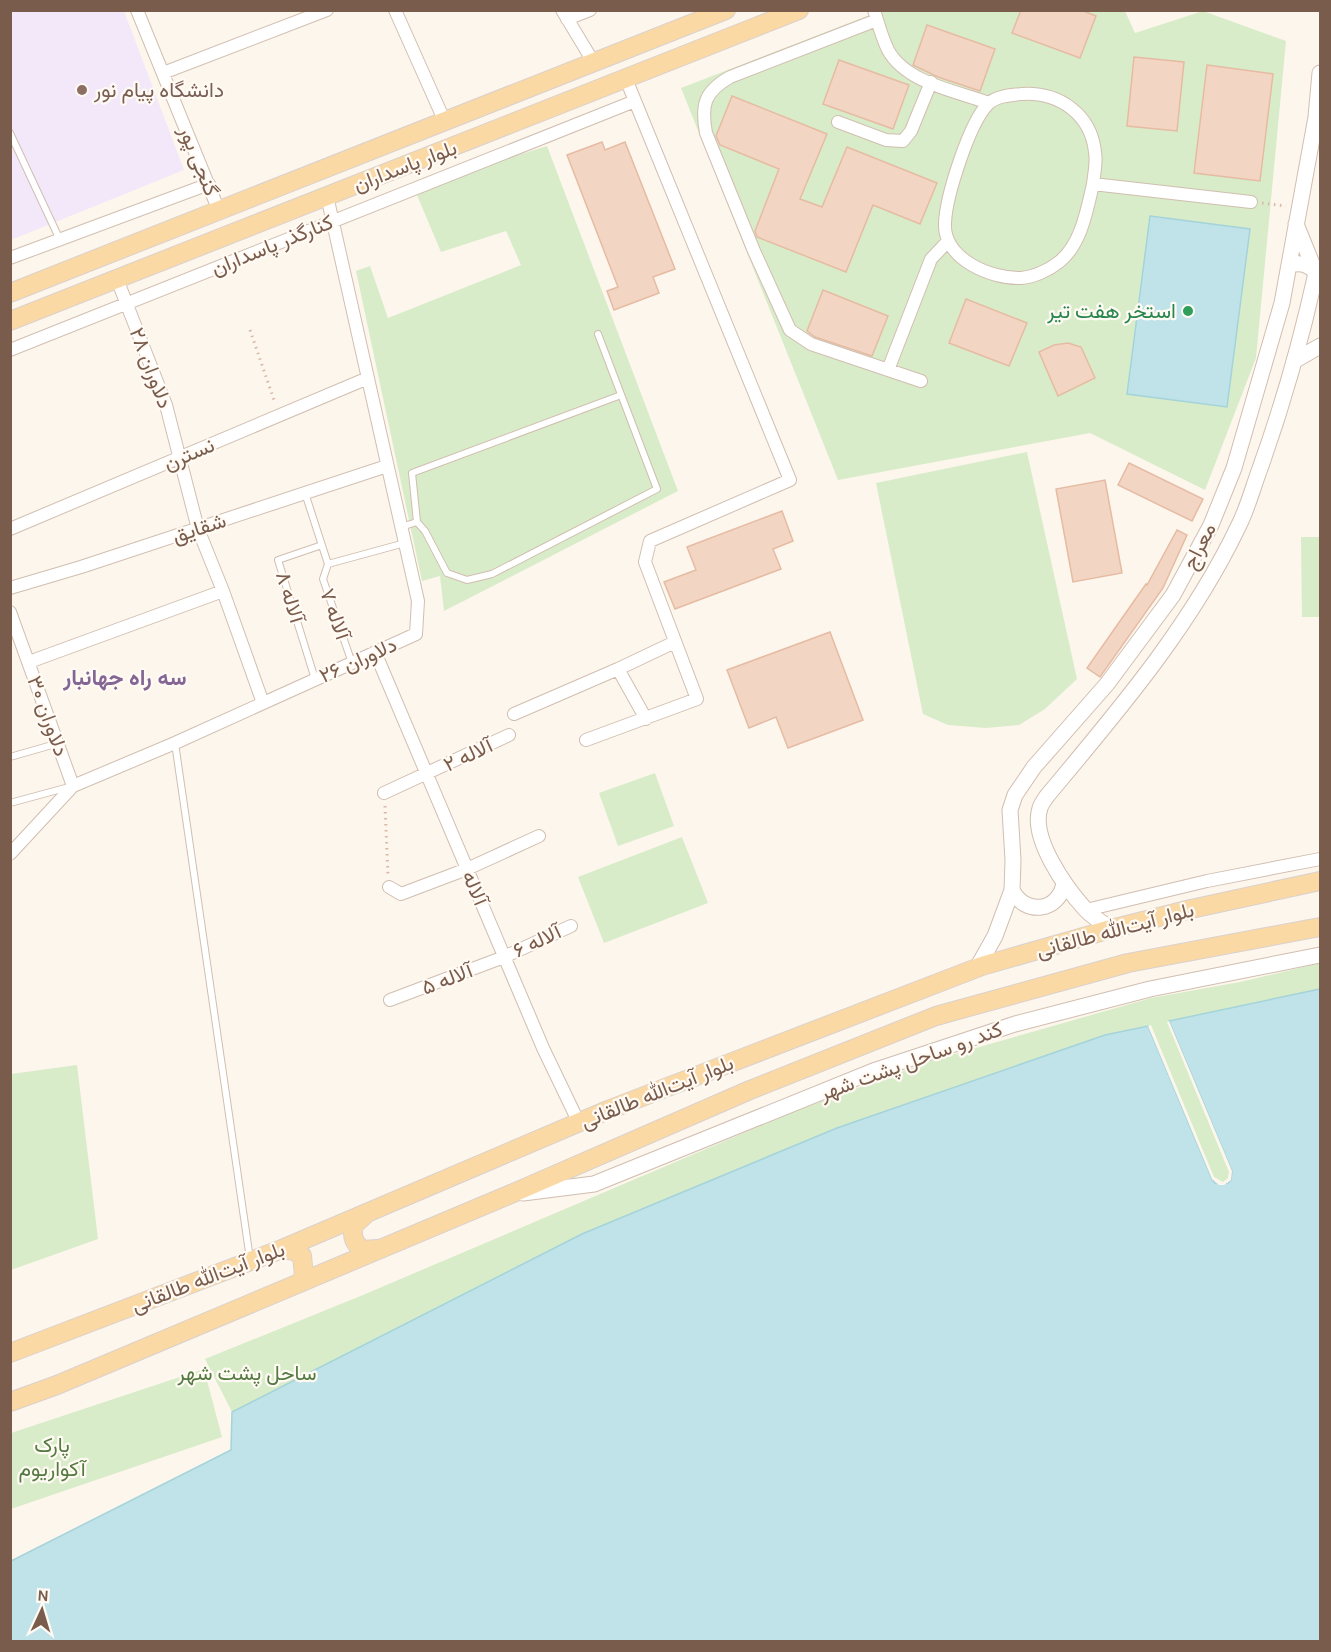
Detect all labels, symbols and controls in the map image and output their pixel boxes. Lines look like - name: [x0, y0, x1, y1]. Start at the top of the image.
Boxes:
- place label: دانشگاه پیام نور: [93, 78, 224, 104]
- marker: دانشگاه پیام نور: [75, 83, 89, 97]
- street label: گنجی پور: [172, 121, 224, 200]
- street label: بلوار پاسداران: [350, 135, 461, 199]
- street label: کنارگذر پاسداران: [208, 210, 337, 282]
- place label: استخر هفت تیر: [1046, 299, 1176, 324]
- marker: استخر هفت تیر: [1181, 304, 1195, 318]
- street label: دلاوران ۲۸: [124, 324, 177, 412]
- street label: نسترن: [160, 433, 218, 476]
- street label: شقایق: [169, 508, 229, 548]
- street label: معراج: [1177, 519, 1223, 574]
- street label: آلاله ۸: [271, 568, 310, 628]
- street label: آلاله ۷: [315, 585, 356, 645]
- street label: دلاوران ۲۶: [315, 632, 401, 689]
- district label: سه راه جهانبار: [62, 665, 187, 691]
- street label: دلاوران ۳۰: [21, 673, 74, 760]
- street label: آلاله ۲: [440, 732, 498, 777]
- street label: آلاله: [457, 867, 494, 911]
- street label: بلوار آیت‌الله طالقانی: [1033, 896, 1197, 964]
- street label: آلاله ۶: [509, 919, 567, 963]
- street label: آلاله ۵: [418, 958, 478, 1000]
- street label: کند رو ساحل پشت شهر: [815, 1017, 1006, 1107]
- street label: بلوار آیت‌الله طالقانی: [577, 1050, 737, 1134]
- street label: بلوار آیت‌الله طالقانی: [128, 1236, 288, 1318]
- park label: ساحل پشت شهر: [176, 1361, 317, 1387]
- park label: پارک آکواریوم: [18, 1433, 88, 1483]
- north arrow: [12, 1580, 72, 1640]
- text: N: [37, 1586, 49, 1605]

